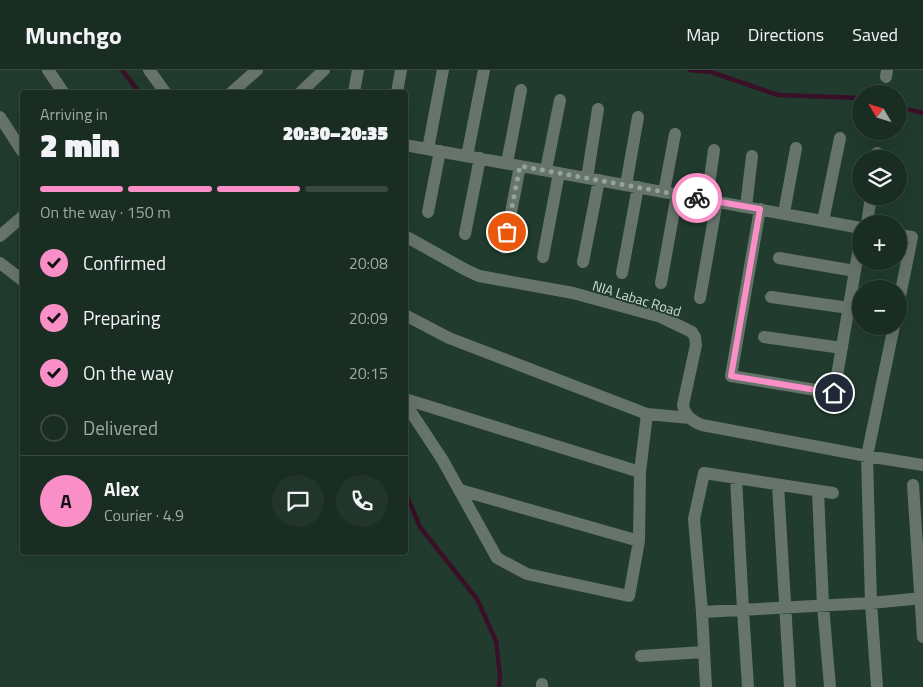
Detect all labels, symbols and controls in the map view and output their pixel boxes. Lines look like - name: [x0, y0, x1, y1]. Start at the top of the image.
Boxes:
- text: Munchgo: [25, 17, 122, 53]
- text: Map: [686, 21, 720, 48]
- text: Directions: [748, 21, 824, 48]
- text: Saved: [852, 21, 898, 48]
- north arrow: [852, 85, 908, 140]
- map controls: [852, 85, 907, 335]
- text: Arriving in: [40, 102, 108, 126]
- text: 20:30–20:35: [283, 118, 388, 147]
- text: 2 min: [40, 121, 120, 169]
- button: layers: [852, 150, 907, 205]
- courier: [672, 173, 722, 223]
- icon: bike: [683, 184, 711, 212]
- text: On the way · 150 m: [40, 200, 171, 224]
- pin: [486, 211, 528, 253]
- button: +: [852, 215, 907, 270]
- icon: bag: [493, 218, 521, 246]
- text: Confirmed: [83, 248, 166, 277]
- icon: check: [40, 249, 68, 277]
- text: 20:08: [349, 251, 388, 275]
- street label: NIA Labac Road: [590, 275, 684, 321]
- button: −: [852, 280, 907, 335]
- text: Preparing: [83, 303, 160, 332]
- icon: check: [40, 304, 68, 332]
- text: 20:09: [349, 306, 388, 330]
- text: On the way: [83, 358, 174, 387]
- icon: check: [40, 359, 68, 387]
- text: 20:15: [349, 361, 388, 385]
- pin: [813, 372, 855, 414]
- icon: home: [820, 379, 848, 407]
- text: Delivered: [83, 413, 158, 442]
- text: Alex: [104, 474, 139, 503]
- button: chat: [272, 475, 324, 527]
- button: phone: [336, 475, 388, 527]
- text: A: [60, 486, 72, 515]
- text: Courier · 4.9: [104, 503, 184, 527]

